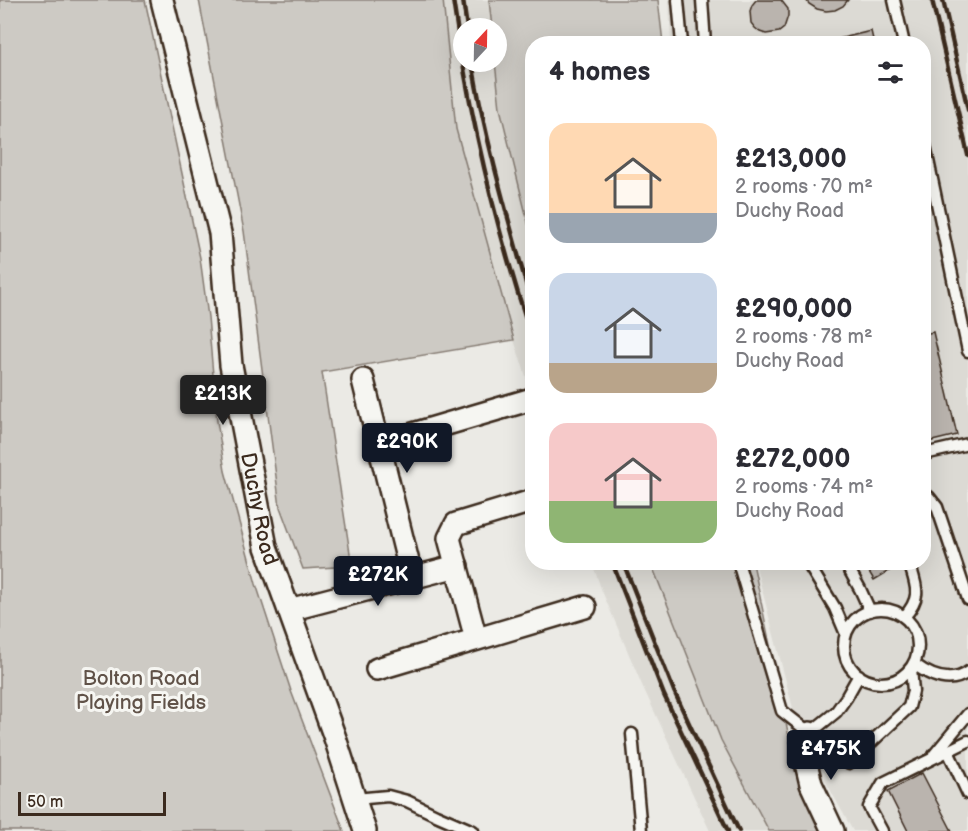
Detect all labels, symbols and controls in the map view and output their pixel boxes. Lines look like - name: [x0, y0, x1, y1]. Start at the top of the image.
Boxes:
- north arrow: [453, 18, 507, 72]
- map controls: [453, 18, 507, 72]
- icon: filters: [874, 56, 907, 89]
- text: 4 homes: [549, 57, 650, 88]
- text: £213,000: [735, 144, 847, 175]
- icon: home: [597, 147, 669, 219]
- text: 2 rooms · 70 m²: [735, 175, 873, 199]
- text: Duchy Road: [735, 199, 844, 223]
- text: £290,000: [735, 294, 853, 325]
- icon: home: [597, 297, 669, 369]
- text: 2 rooms · 78 m²: [735, 325, 873, 349]
- text: Duchy Road: [735, 349, 844, 373]
- pin: £213K: [181, 375, 265, 426]
- text: £213K: [194, 382, 252, 406]
- pin: £290K: [365, 423, 449, 474]
- text: £290K: [376, 430, 438, 454]
- text: £272,000: [735, 444, 850, 475]
- icon: home: [597, 447, 669, 519]
- street label: Duchy Road: [235, 450, 284, 569]
- text: 2 rooms · 74 m²: [735, 475, 873, 499]
- text: Duchy Road: [735, 499, 844, 523]
- pin: £272K: [336, 556, 420, 607]
- text: £272K: [348, 563, 408, 587]
- park label: Bolton Road Playing Fields: [76, 666, 206, 715]
- pin: £475K: [789, 730, 873, 781]
- text: £475K: [801, 737, 861, 761]
- scale bar: [18, 789, 166, 816]
- text: 50 m: [27, 793, 63, 812]

